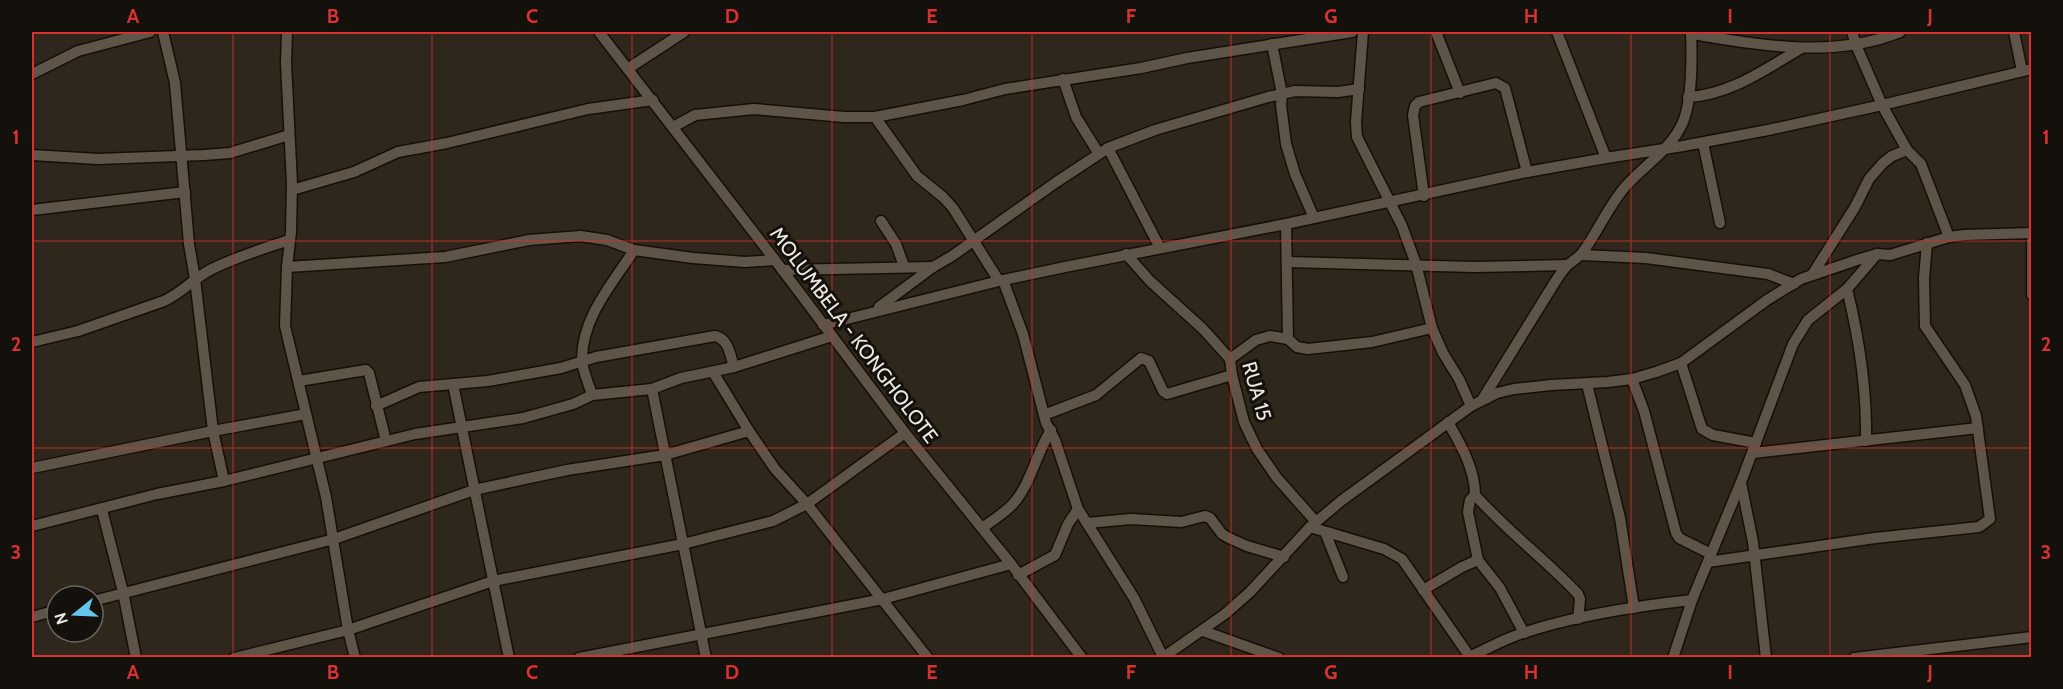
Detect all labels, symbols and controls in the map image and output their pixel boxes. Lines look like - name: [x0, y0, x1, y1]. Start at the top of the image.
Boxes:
- text: A: [127, 4, 140, 28]
- text: B: [327, 4, 339, 28]
- text: C: [526, 4, 538, 28]
- text: D: [725, 4, 739, 28]
- text: E: [926, 4, 938, 28]
- text: F: [1126, 4, 1137, 28]
- text: G: [1324, 4, 1338, 28]
- text: H: [1524, 4, 1538, 28]
- text: I: [1727, 4, 1733, 28]
- text: J: [1926, 4, 1933, 28]
- text: 1: [12, 125, 20, 149]
- text: 1: [2042, 125, 2050, 149]
- street label: MOLUMBELA - KONGHOLOTE: [765, 222, 943, 448]
- text: 2: [11, 332, 21, 356]
- text: 2: [2041, 332, 2051, 356]
- street label: RUA 15: [1237, 359, 1277, 423]
- text: 3: [11, 540, 21, 564]
- text: 3: [2041, 540, 2051, 564]
- north arrow: [45, 584, 105, 644]
- text: N: [50, 610, 72, 627]
- text: A: [127, 660, 140, 684]
- text: B: [327, 660, 339, 684]
- text: C: [526, 660, 538, 684]
- text: D: [725, 660, 739, 684]
- text: E: [926, 660, 938, 684]
- text: F: [1126, 660, 1137, 684]
- text: G: [1324, 660, 1338, 684]
- text: H: [1524, 660, 1538, 684]
- text: I: [1727, 660, 1733, 684]
- text: J: [1926, 660, 1933, 684]

